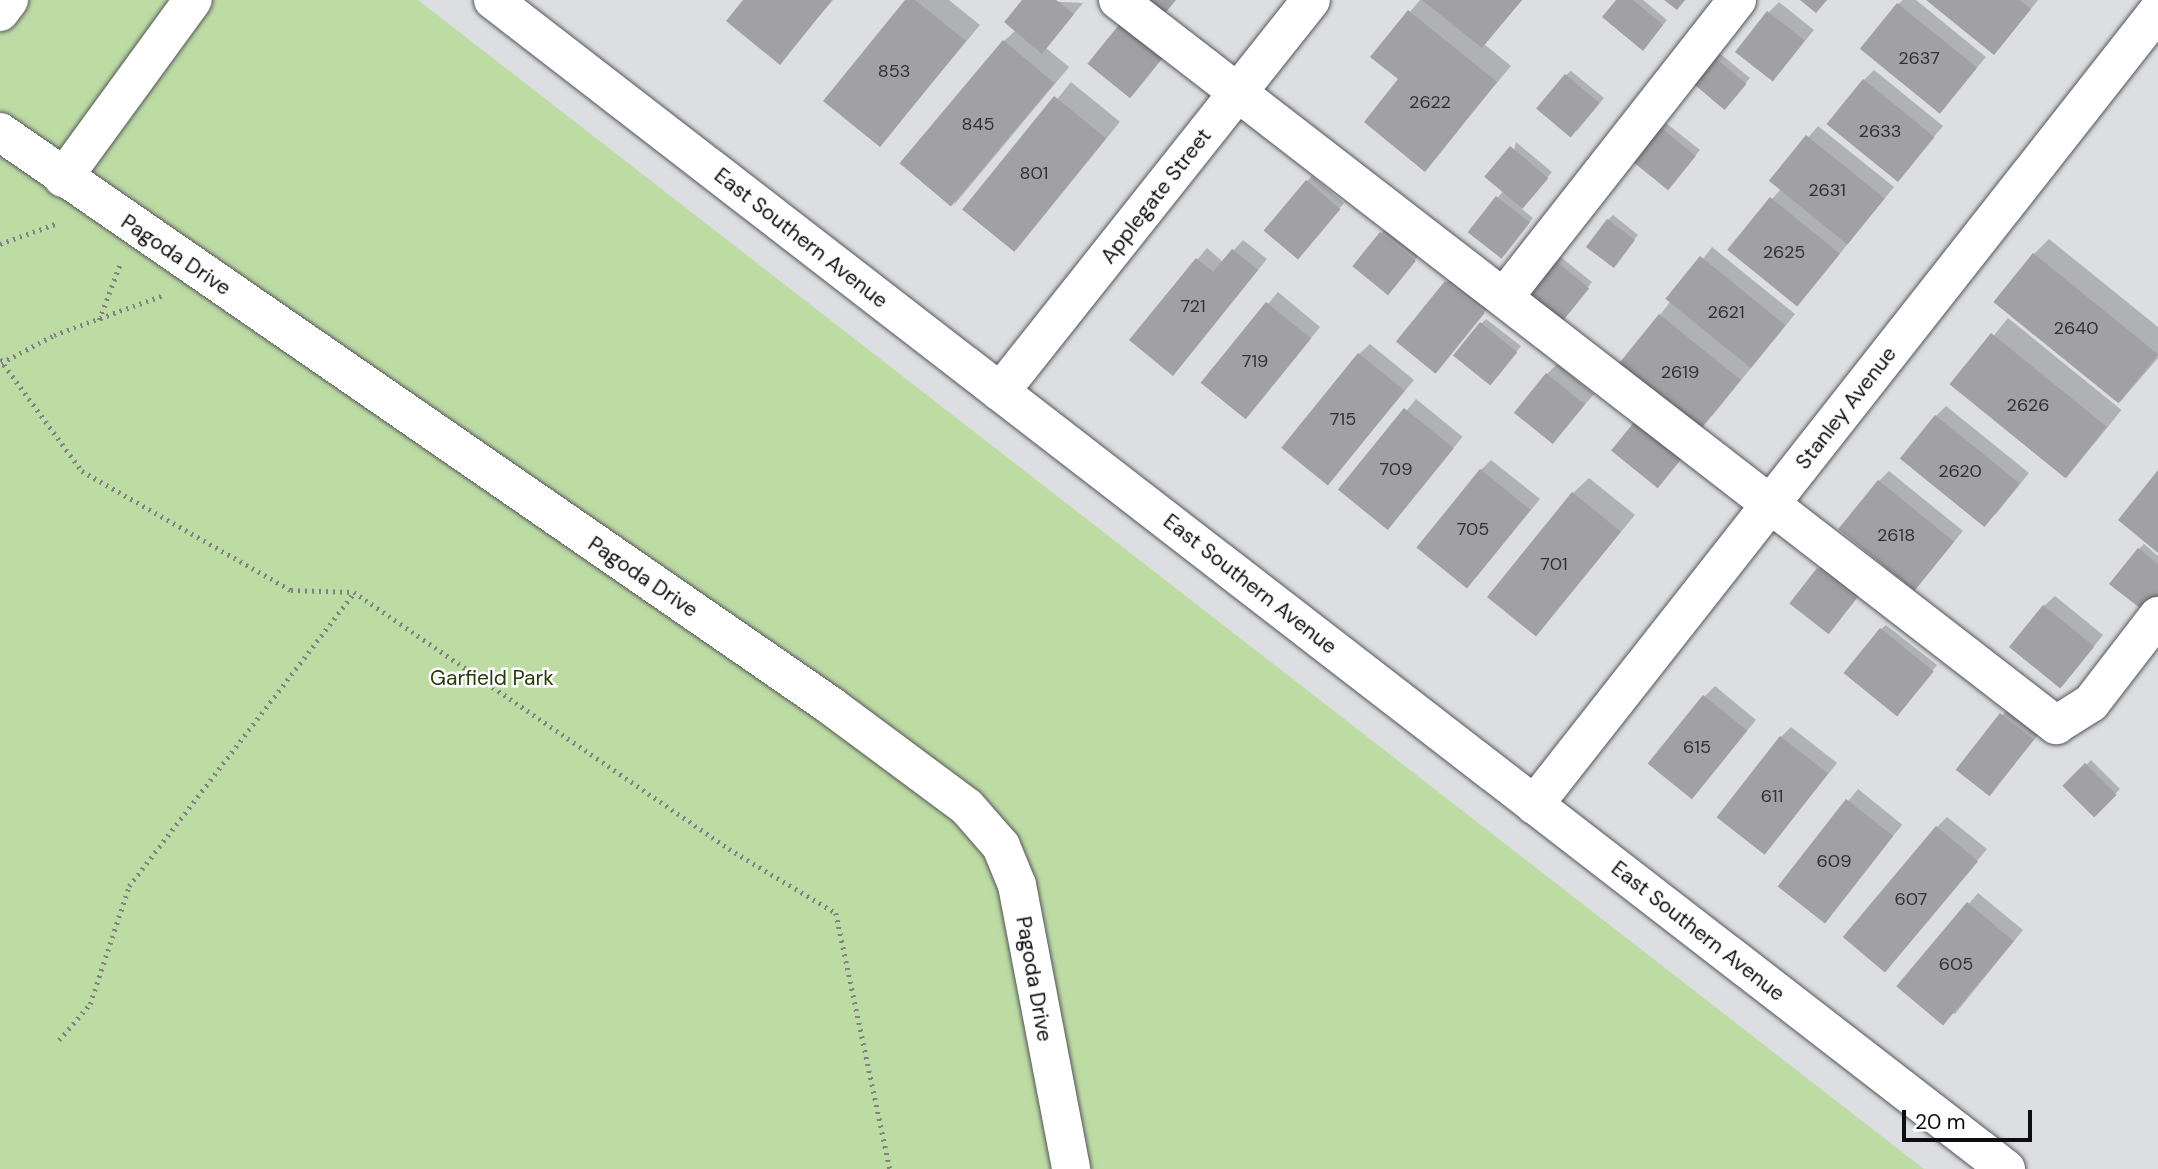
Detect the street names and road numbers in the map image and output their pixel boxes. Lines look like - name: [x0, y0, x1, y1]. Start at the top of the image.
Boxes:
- street label: Applegate Street: [1095, 123, 1217, 269]
- street label: East Southern Avenue: [709, 163, 893, 313]
- street label: Pagoda Drive: [116, 209, 236, 301]
- street label: Stanley Avenue: [1790, 342, 1902, 474]
- street label: East Southern Avenue: [1158, 509, 1342, 659]
- street label: Pagoda Drive: [583, 531, 703, 623]
- street label: East Southern Avenue: [1606, 856, 1790, 1006]
- street label: Pagoda Drive: [1011, 914, 1057, 1044]

